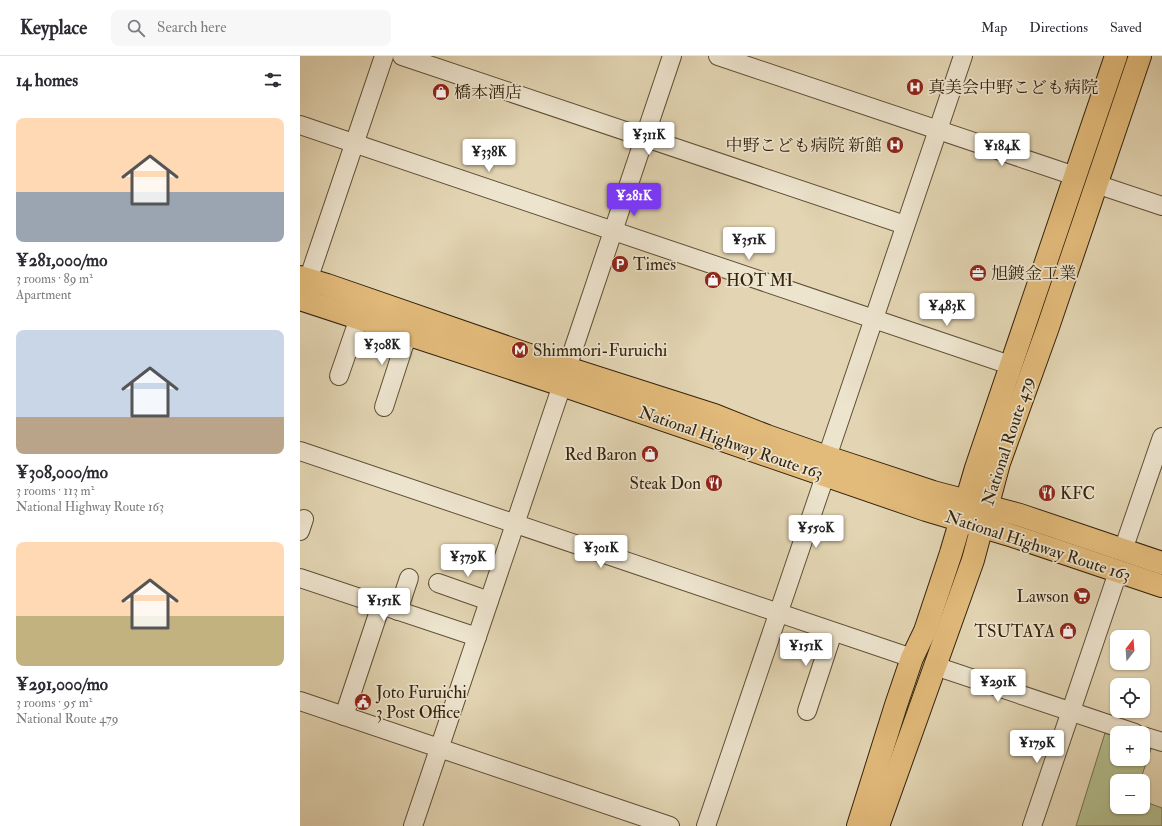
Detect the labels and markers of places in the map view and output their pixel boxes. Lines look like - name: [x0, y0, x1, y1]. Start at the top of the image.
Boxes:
- hospital icon: 真美会中野こども病院: [905, 77, 925, 97]
- place label: 真美会中野こども病院: [928, 77, 1098, 98]
- shop icon: 橋本酒店: [431, 82, 451, 102]
- place label: 橋本酒店: [454, 82, 522, 103]
- pin: ¥311K: [621, 122, 677, 156]
- pin: ¥184K: [974, 133, 1030, 167]
- place label: 中野こども病院 新館: [725, 135, 882, 156]
- hospital icon: 中野こども病院 新館: [885, 135, 905, 155]
- pin: ¥338K: [461, 139, 517, 173]
- pin: ¥281K: [606, 183, 662, 217]
- pin: ¥351K: [721, 227, 777, 261]
- parking icon: Times: [610, 254, 630, 274]
- place label: Times: [633, 254, 676, 275]
- office icon: 旭鍍金工業: [968, 263, 988, 283]
- place label: 旭鍍金工業: [991, 263, 1076, 284]
- shop icon: HOT MI: [703, 270, 723, 290]
- place label: HOT MI: [726, 270, 793, 291]
- pin: ¥483K: [919, 293, 975, 327]
- pin: ¥308K: [354, 332, 410, 366]
- metro station icon: Shimmori-Furuichi: [510, 340, 530, 360]
- place label: Shimmori-Furuichi: [533, 340, 668, 361]
- place label: Red Baron: [565, 444, 637, 465]
- shop icon: Red Baron: [640, 444, 660, 464]
- place label: Steak Don: [629, 473, 701, 494]
- restaurant icon: Steak Don: [704, 473, 724, 493]
- restaurant icon: KFC: [1037, 483, 1057, 503]
- place label: KFC: [1060, 483, 1095, 504]
- pin: ¥550K: [788, 515, 844, 549]
- pin: ¥301K: [573, 535, 629, 569]
- pin: ¥379K: [440, 544, 496, 578]
- place label: Lawson: [1017, 586, 1069, 607]
- supermarket icon: Lawson: [1072, 586, 1092, 606]
- pin: ¥151K: [356, 588, 412, 622]
- place label: TSUTAYA: [974, 621, 1055, 642]
- shop icon: TSUTAYA: [1058, 621, 1078, 641]
- pin: ¥151K: [778, 633, 834, 667]
- pin: ¥291K: [970, 669, 1026, 703]
- place label: Joto Furuichi 3 Post Office: [375, 682, 467, 723]
- public building icon: Joto Furuichi 3 Post Office: [353, 692, 373, 712]
- pin: ¥179K: [1009, 730, 1065, 764]

